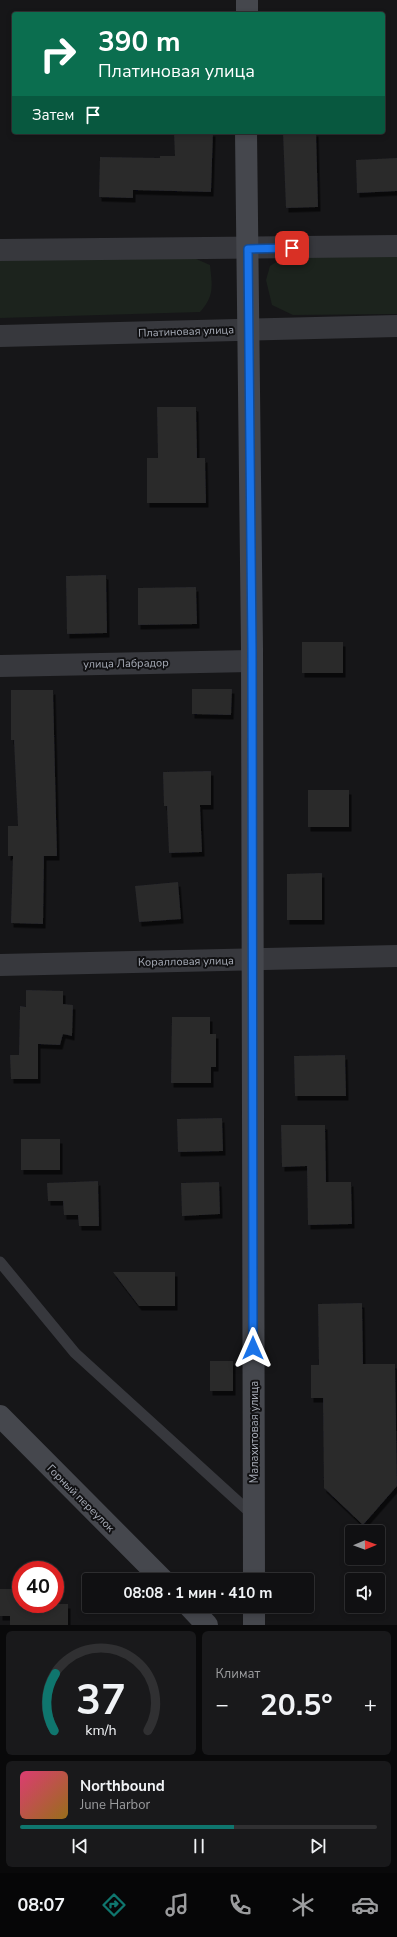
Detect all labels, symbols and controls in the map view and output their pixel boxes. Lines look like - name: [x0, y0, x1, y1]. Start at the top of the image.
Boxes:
- text: 390 m: [98, 23, 181, 61]
- icon: right: [32, 28, 84, 80]
- text: Платиновая улица: [98, 59, 255, 83]
- icon: arrive: [82, 104, 104, 126]
- text: Затем: [32, 105, 74, 125]
- pin: [275, 231, 309, 265]
- icon: arrive: [281, 237, 303, 259]
- street label: Платиновая улица: [138, 322, 234, 341]
- street label: улица Лабрадор: [83, 655, 169, 672]
- street label: Коралловая улица: [138, 953, 234, 970]
- position arrow: [232, 1327, 274, 1369]
- street label: Малахитовая улица: [247, 1381, 262, 1483]
- street label: Горный переулок: [44, 1461, 118, 1536]
- north arrow: [345, 1525, 385, 1565]
- map controls: [345, 1525, 385, 1613]
- speed limit sign: 40: [12, 1561, 64, 1613]
- button: sound: [345, 1573, 385, 1613]
- text: 08:08 · 1 мин · 410 m: [123, 1583, 273, 1603]
- text: Климат: [216, 1665, 260, 1683]
- text: 37: [76, 1672, 126, 1729]
- text: 20.5°: [260, 1685, 333, 1726]
- text: −: [216, 1690, 229, 1720]
- text: +: [364, 1690, 377, 1720]
- text: km/h: [85, 1721, 116, 1740]
- text: Northbound: [80, 1776, 165, 1796]
- text: June Harbor: [80, 1796, 150, 1814]
- icon: previous: [69, 1835, 91, 1857]
- icon: pause: [188, 1835, 210, 1857]
- icon: next: [307, 1835, 329, 1857]
- icon: directions: [100, 1891, 128, 1919]
- icon: music: [163, 1891, 191, 1919]
- icon: phone: [226, 1891, 254, 1919]
- icon: climate: [289, 1891, 317, 1919]
- icon: car: [351, 1891, 379, 1919]
- text: 08:07: [17, 1893, 65, 1917]

